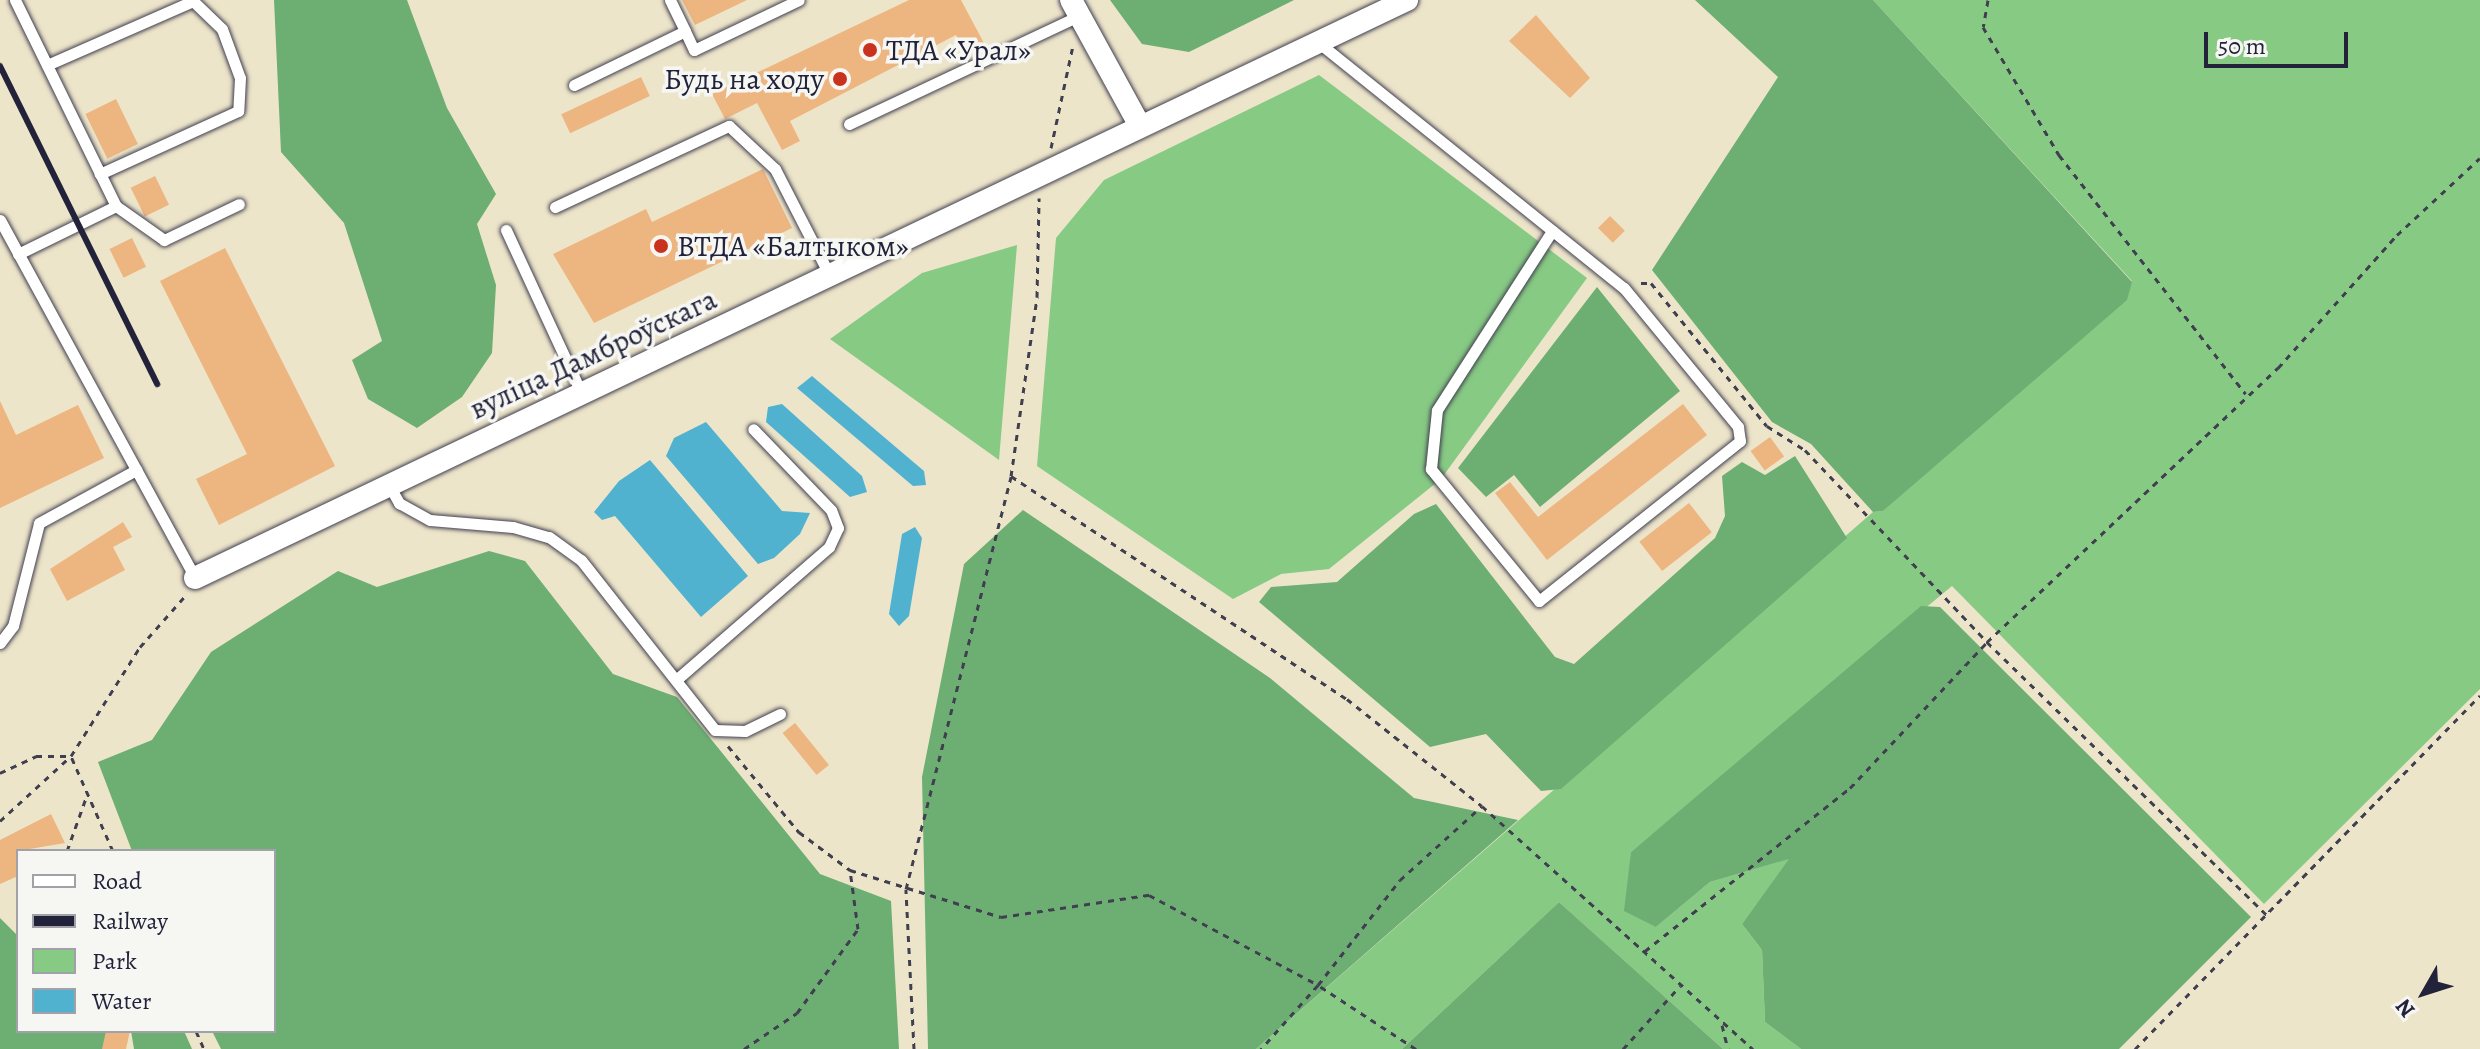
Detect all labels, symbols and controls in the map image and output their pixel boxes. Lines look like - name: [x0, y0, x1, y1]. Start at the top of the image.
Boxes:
- scale bar: [2208, 16, 2352, 66]
- text: 50 m: [2218, 30, 2266, 62]
- place label: ТДА «Урал»: [886, 32, 1031, 68]
- marker: ТДА «Урал»: [861, 41, 879, 59]
- place label: Будь на ходу: [664, 61, 824, 97]
- marker: Будь на ходу: [831, 70, 849, 88]
- place label: ВТДА «Балтыком»: [677, 228, 909, 264]
- marker: ВТДА «Балтыком»: [652, 237, 670, 255]
- street label: вуліца Дамброўскага: [464, 281, 722, 427]
- legend: [16, 849, 276, 1033]
- text: Road: [92, 865, 142, 897]
- text: Railway: [92, 905, 168, 937]
- text: Park: [92, 945, 137, 977]
- north arrow: [2384, 953, 2464, 1033]
- text: Water: [92, 985, 152, 1017]
- text: N: [2389, 992, 2422, 1024]

